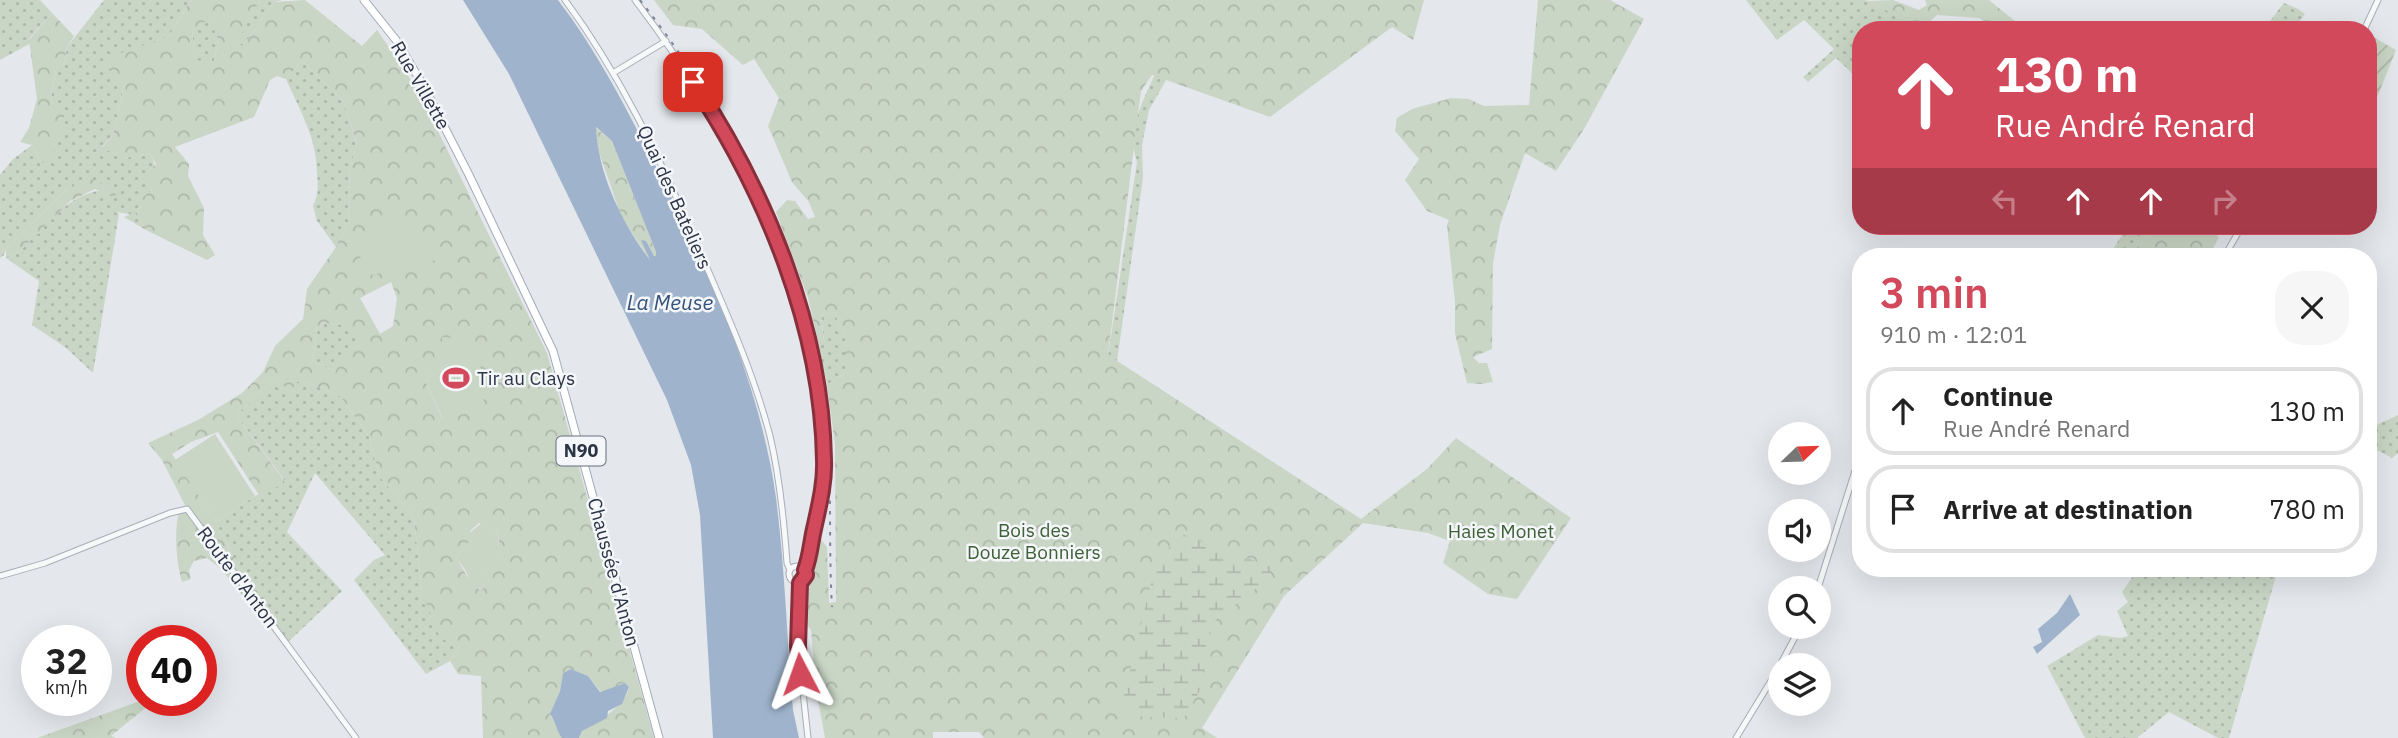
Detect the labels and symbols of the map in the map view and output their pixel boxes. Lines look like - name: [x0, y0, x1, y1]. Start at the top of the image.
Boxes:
- street label: Rue Villette: [386, 36, 456, 134]
- pin: [663, 52, 723, 112]
- street label: Quai des Bateliers: [633, 121, 717, 273]
- water label: La Meuse: [627, 288, 714, 316]
- sports icon: Tir au Clays: [441, 363, 471, 393]
- place label: Tir au Clays: [477, 366, 575, 390]
- north arrow: [1768, 422, 1830, 485]
- road number: N90: [556, 436, 606, 466]
- street label: Chaussée d'Anton: [583, 495, 645, 649]
- park label: Bois des Douze Bonniers: [967, 518, 1101, 564]
- park label: Haies Monet: [1448, 519, 1554, 543]
- street label: Route d'Anton: [192, 522, 284, 632]
- speed limit sign: 40: [126, 625, 217, 716]
- position arrow: [763, 637, 837, 711]

